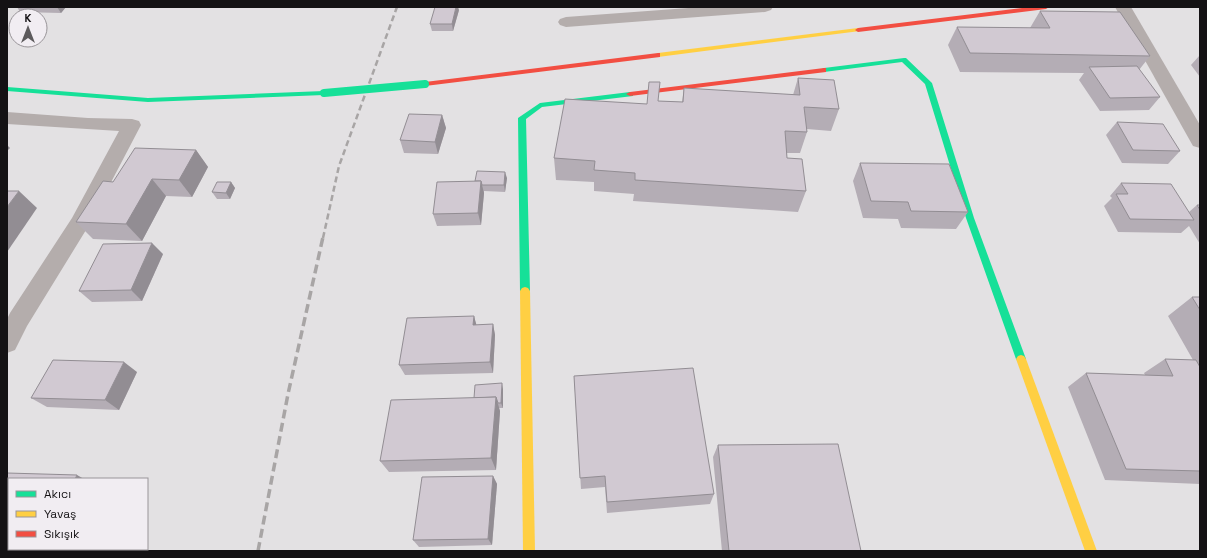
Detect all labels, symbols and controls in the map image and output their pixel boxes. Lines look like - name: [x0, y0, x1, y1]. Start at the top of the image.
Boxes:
- north arrow: [8, 8, 48, 48]
- text: K: [25, 11, 32, 25]
- legend: [8, 478, 148, 550]
- text: Akıcı: [44, 486, 71, 502]
- text: Yavaş: [44, 506, 76, 522]
- text: Sıkışık: [44, 526, 80, 542]

